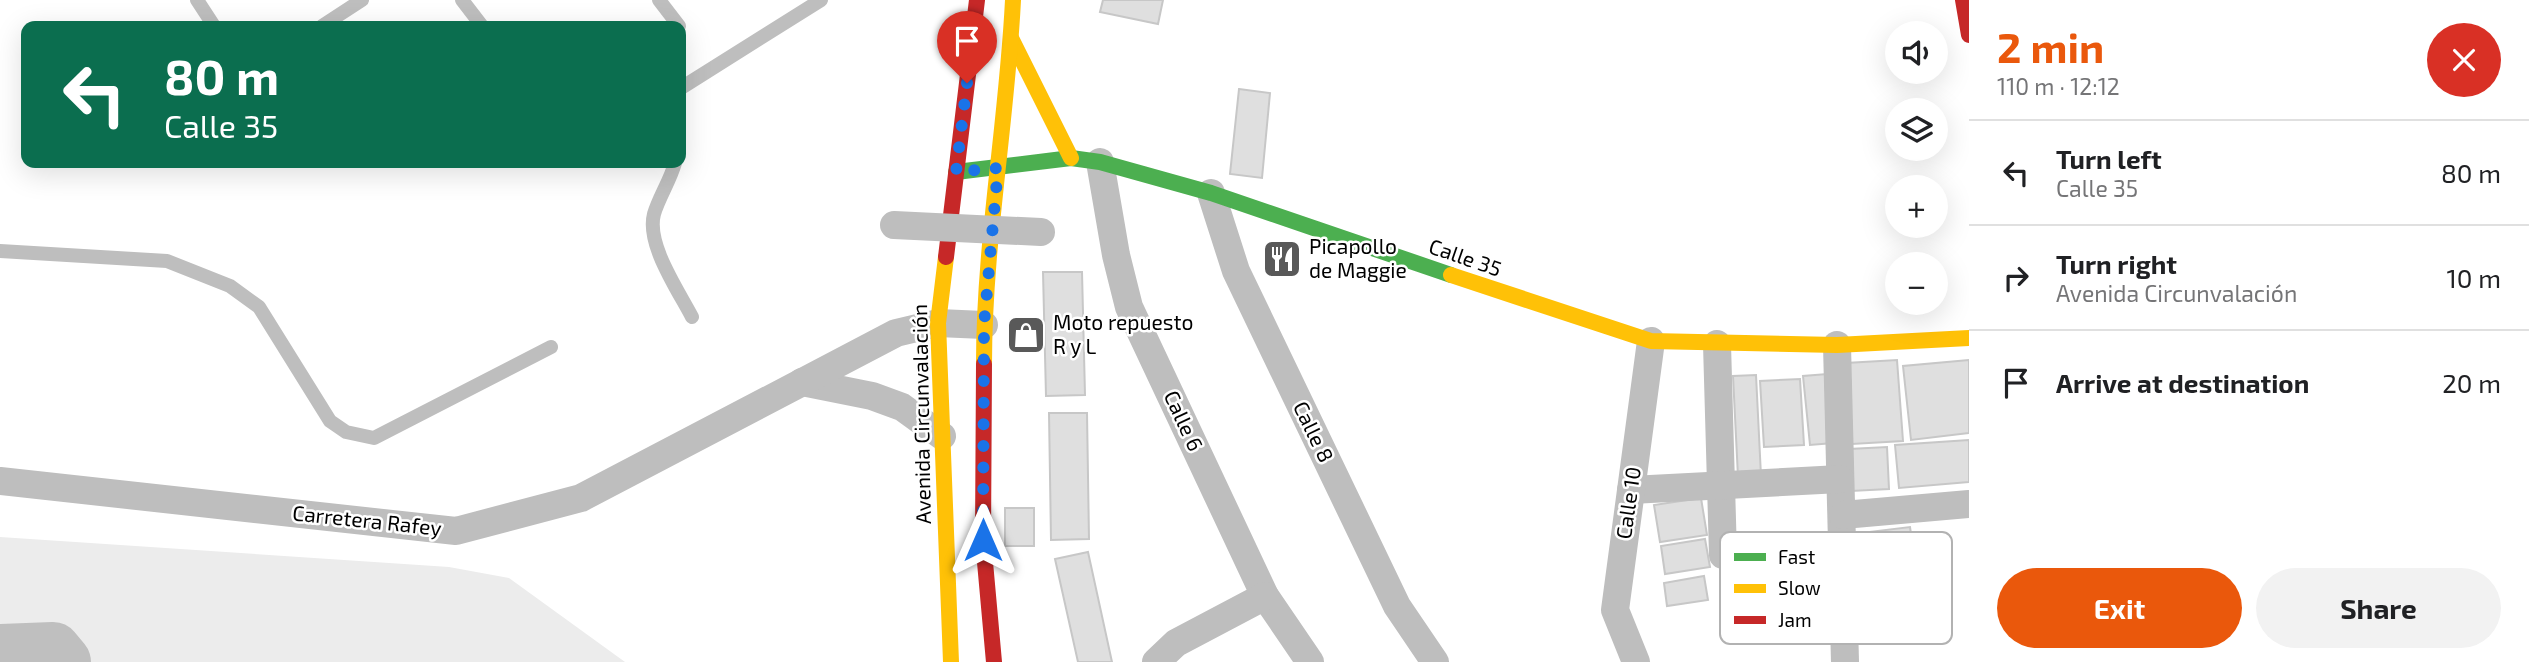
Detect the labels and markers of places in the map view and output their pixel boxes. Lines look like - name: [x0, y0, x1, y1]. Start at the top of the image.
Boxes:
- pin: [937, 11, 997, 83]
- place label: Picapollo de Maggie: [1309, 233, 1407, 282]
- restaurant icon: Picapollo de Maggie: [1261, 238, 1303, 280]
- place label: Moto repuesto R y L: [1053, 309, 1193, 358]
- shop icon: Moto repuesto R y L: [1005, 314, 1047, 356]

